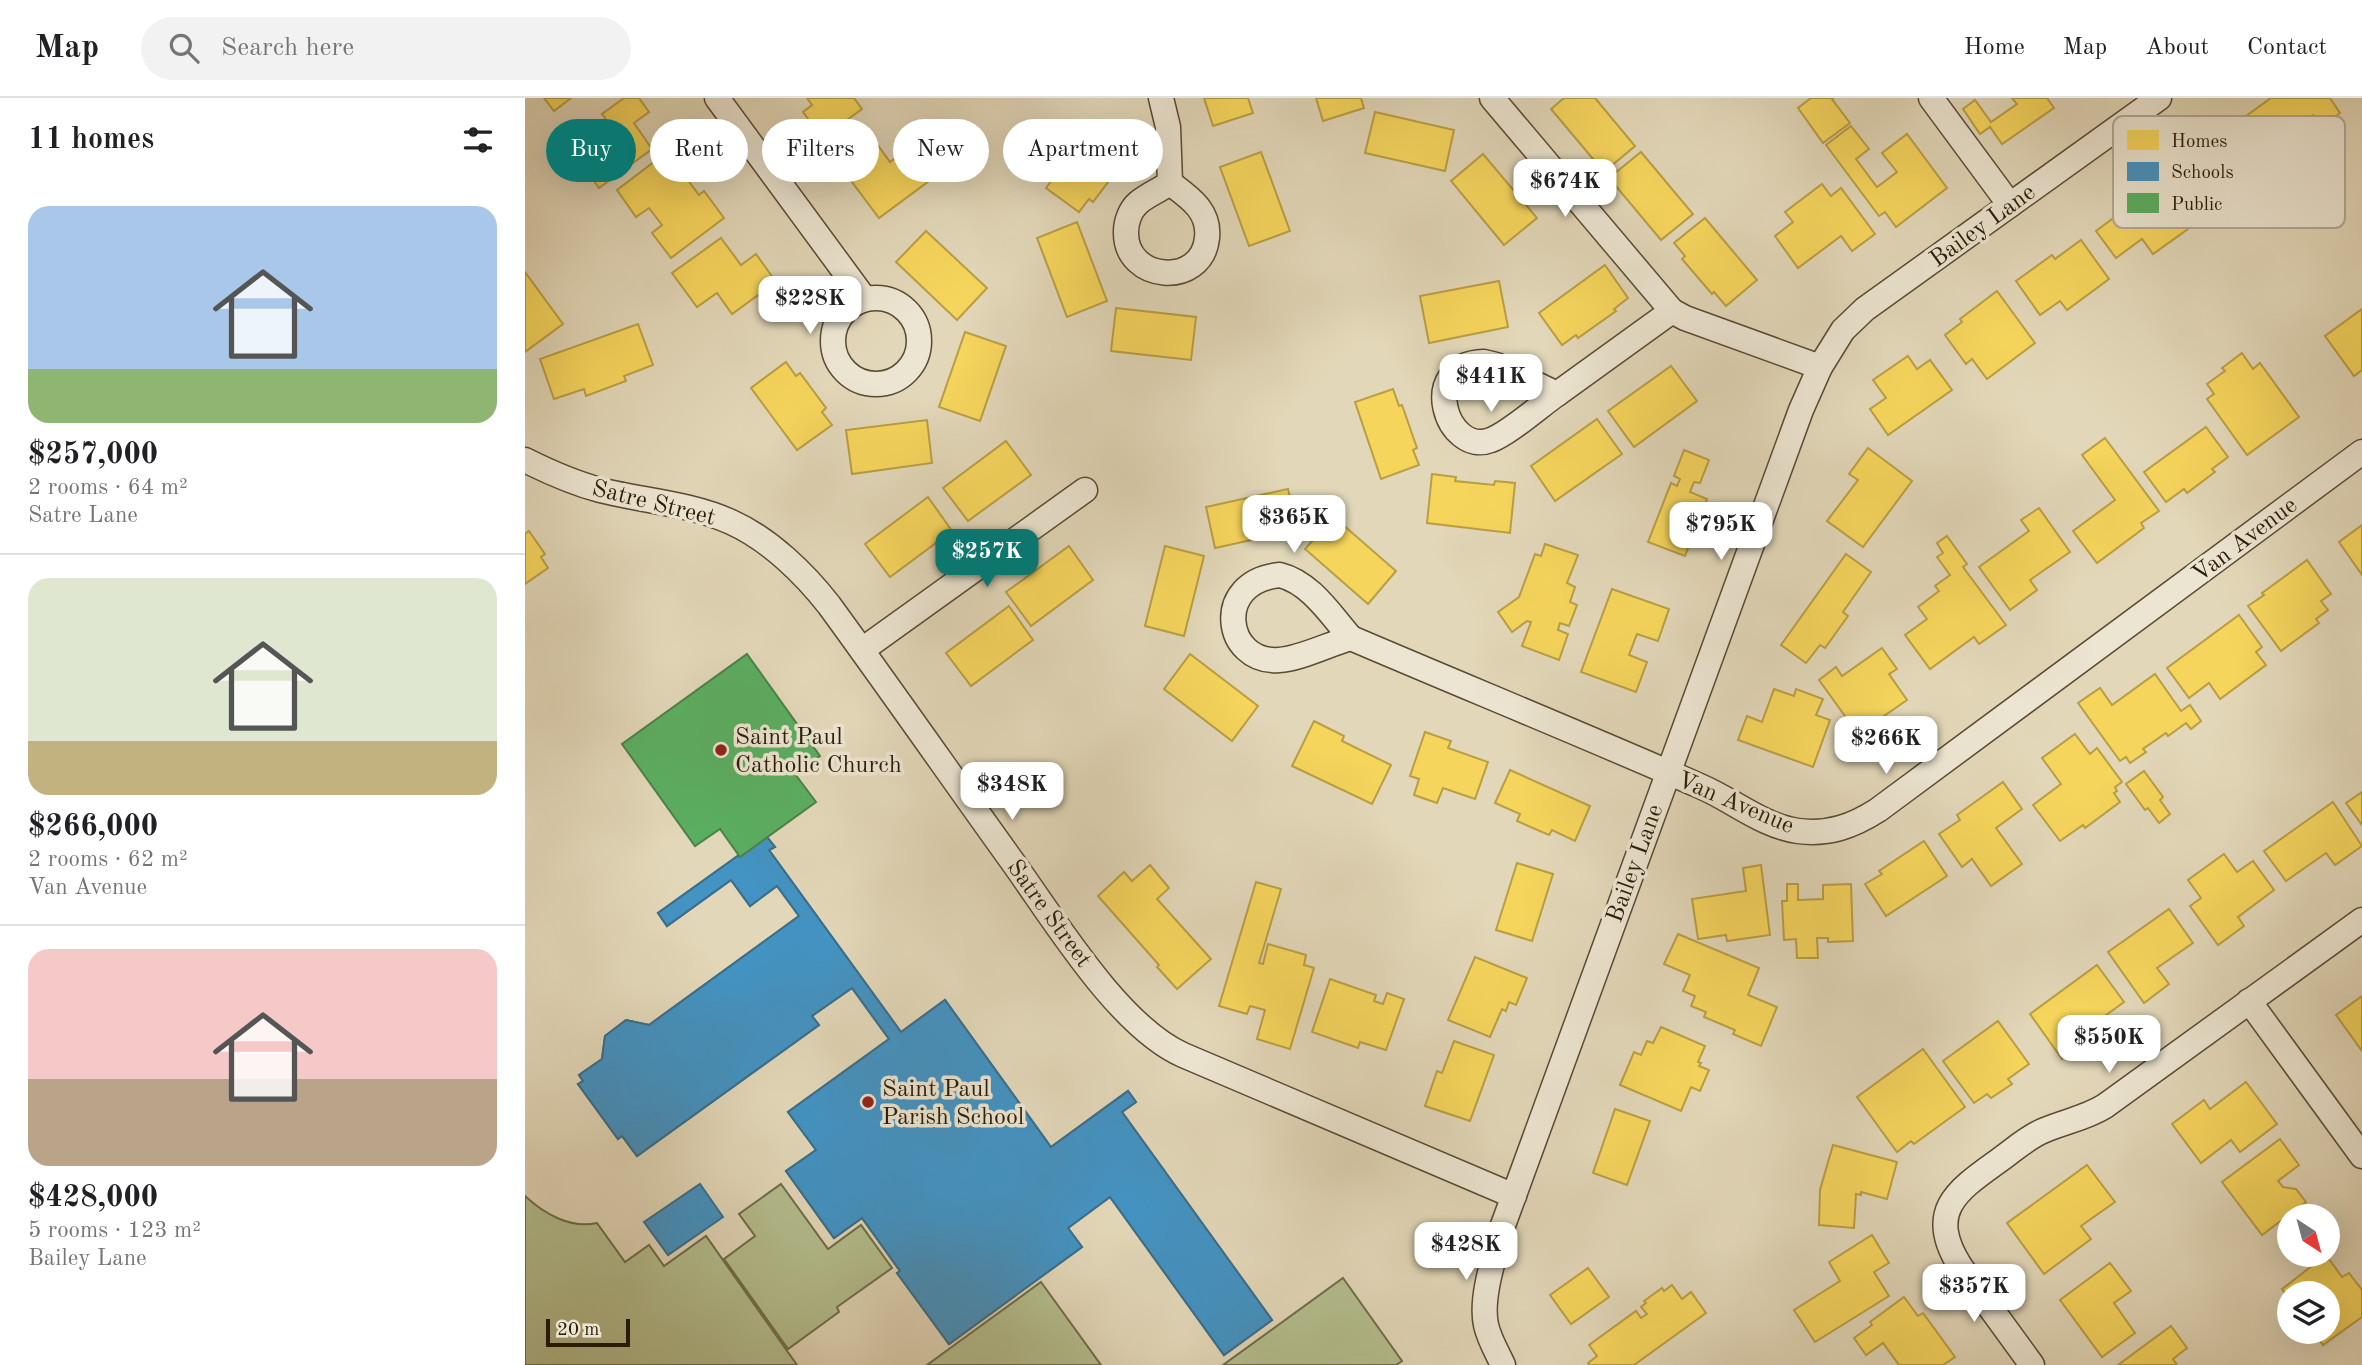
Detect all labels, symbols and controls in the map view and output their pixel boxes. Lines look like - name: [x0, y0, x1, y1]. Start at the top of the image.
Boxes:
- search box: [141, 17, 631, 80]
- icon: search: [165, 29, 203, 67]
- text: Map: [35, 32, 99, 65]
- text: Search here: [221, 35, 354, 61]
- text: Home: [1964, 36, 2025, 60]
- text: Map: [2063, 36, 2107, 60]
- text: About: [2145, 36, 2209, 60]
- text: Contact: [2247, 36, 2327, 60]
- legend: [2113, 116, 2345, 228]
- chip: Buy: [546, 119, 636, 182]
- chip: Rent: [650, 119, 748, 182]
- chip: Filters: [762, 119, 879, 182]
- chip: New: [893, 119, 989, 182]
- chip: Apartment: [1003, 119, 1163, 182]
- icon: filters: [459, 121, 497, 159]
- text: 11 homes: [28, 125, 154, 155]
- text: Homes: [2171, 133, 2227, 152]
- pin: $674K: [1516, 159, 1614, 219]
- text: Schools: [2171, 164, 2234, 183]
- text: $674K: [1529, 170, 1601, 193]
- street label: Bailey Lane: [1926, 181, 2040, 273]
- text: Public: [2171, 196, 2222, 215]
- icon: home: [200, 251, 326, 377]
- pin: $228K: [761, 276, 859, 336]
- text: $228K: [774, 287, 846, 310]
- pin: $441K: [1442, 354, 1540, 414]
- text: $441K: [1455, 365, 1527, 388]
- text: $257,000: [28, 440, 158, 470]
- text: 2 rooms · 64 m²: [28, 476, 188, 499]
- street label: Satre Street: [589, 477, 718, 531]
- street label: Van Avenue: [2188, 494, 2302, 588]
- pin: $365K: [1245, 496, 1343, 555]
- pin: $795K: [1672, 503, 1770, 562]
- text: Satre Lane: [28, 504, 138, 527]
- text: $365K: [1258, 506, 1330, 529]
- text: $795K: [1685, 513, 1757, 536]
- pin: $257K: [938, 530, 1036, 589]
- text: $257K: [951, 540, 1023, 563]
- icon: home: [200, 623, 326, 749]
- pin: $266K: [1837, 716, 1935, 776]
- place label: Saint Paul Catholic Church: [735, 726, 902, 778]
- text: $266K: [1850, 727, 1922, 750]
- marker: Saint Paul Catholic Church: [713, 742, 729, 758]
- pin: $348K: [963, 762, 1061, 822]
- street label: Van Avenue: [1673, 768, 1797, 839]
- text: $348K: [976, 773, 1048, 796]
- street label: Bailey Lane: [1603, 801, 1668, 926]
- text: $266,000: [28, 812, 158, 842]
- text: 2 rooms · 62 m²: [28, 848, 188, 871]
- street label: Satre Street: [1002, 856, 1095, 972]
- text: Van Avenue: [28, 876, 147, 899]
- icon: home: [200, 994, 326, 1120]
- pin: $550K: [2060, 1016, 2158, 1075]
- text: $550K: [2073, 1026, 2145, 1049]
- place label: Saint Paul Parish School: [882, 1078, 1024, 1130]
- marker: Saint Paul Parish School: [860, 1094, 876, 1110]
- text: $428,000: [28, 1183, 158, 1213]
- north arrow: [2277, 1204, 2340, 1267]
- map controls: [2277, 1204, 2340, 1344]
- text: 5 rooms · 123 m²: [28, 1219, 201, 1242]
- pin: $428K: [1417, 1222, 1515, 1282]
- text: $428K: [1430, 1233, 1502, 1256]
- text: Bailey Lane: [28, 1247, 147, 1270]
- pin: $357K: [1925, 1264, 2023, 1324]
- text: $357K: [1938, 1275, 2010, 1298]
- button: layers: [2277, 1281, 2340, 1344]
- scale bar: [546, 1316, 630, 1348]
- text: 20 m: [557, 1321, 599, 1340]

